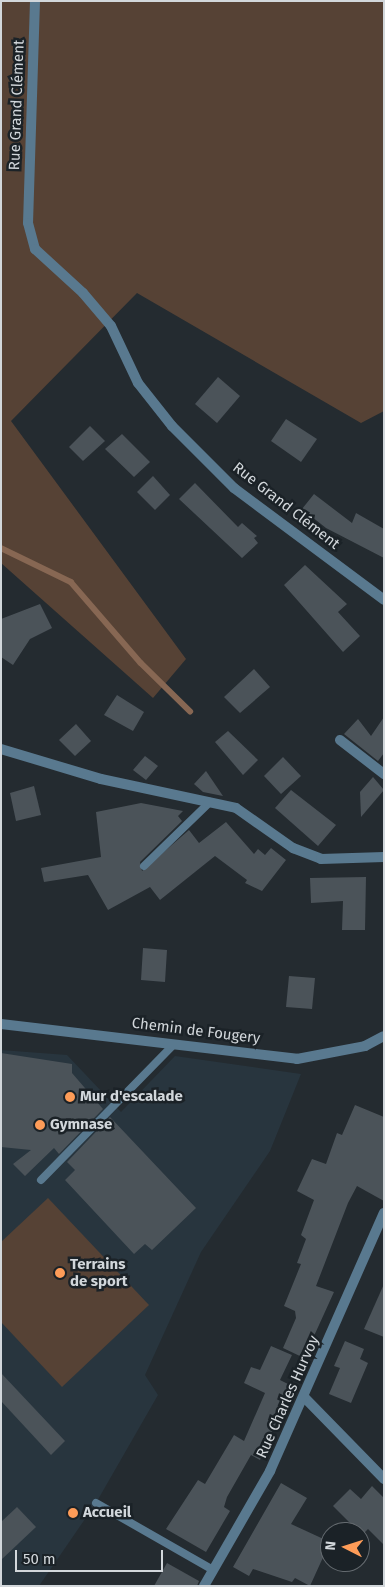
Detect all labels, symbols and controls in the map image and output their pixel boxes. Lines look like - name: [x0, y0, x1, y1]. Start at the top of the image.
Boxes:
- street label: Rue Grand Clément: [6, 39, 28, 171]
- street label: Rue Grand Clément: [229, 459, 343, 553]
- street label: Chemin de Fougery: [131, 1014, 261, 1048]
- place label: Mur d'escalade: [80, 1088, 183, 1106]
- marker: Mur d'escalade: [64, 1091, 76, 1103]
- place label: Gymnase: [50, 1116, 112, 1134]
- marker: Gymnase: [34, 1119, 46, 1131]
- place label: Terrains de sport: [70, 1255, 128, 1290]
- marker: Terrains de sport: [54, 1267, 66, 1279]
- street label: Rue Charles Hurvoy: [253, 1333, 323, 1461]
- place label: Accueil: [83, 1504, 131, 1522]
- marker: Accueil: [67, 1507, 79, 1519]
- north arrow: [320, 1522, 370, 1572]
- scale bar: [18, 1540, 165, 1572]
- text: N: [322, 1540, 339, 1551]
- text: 50 m: [23, 1550, 56, 1568]

